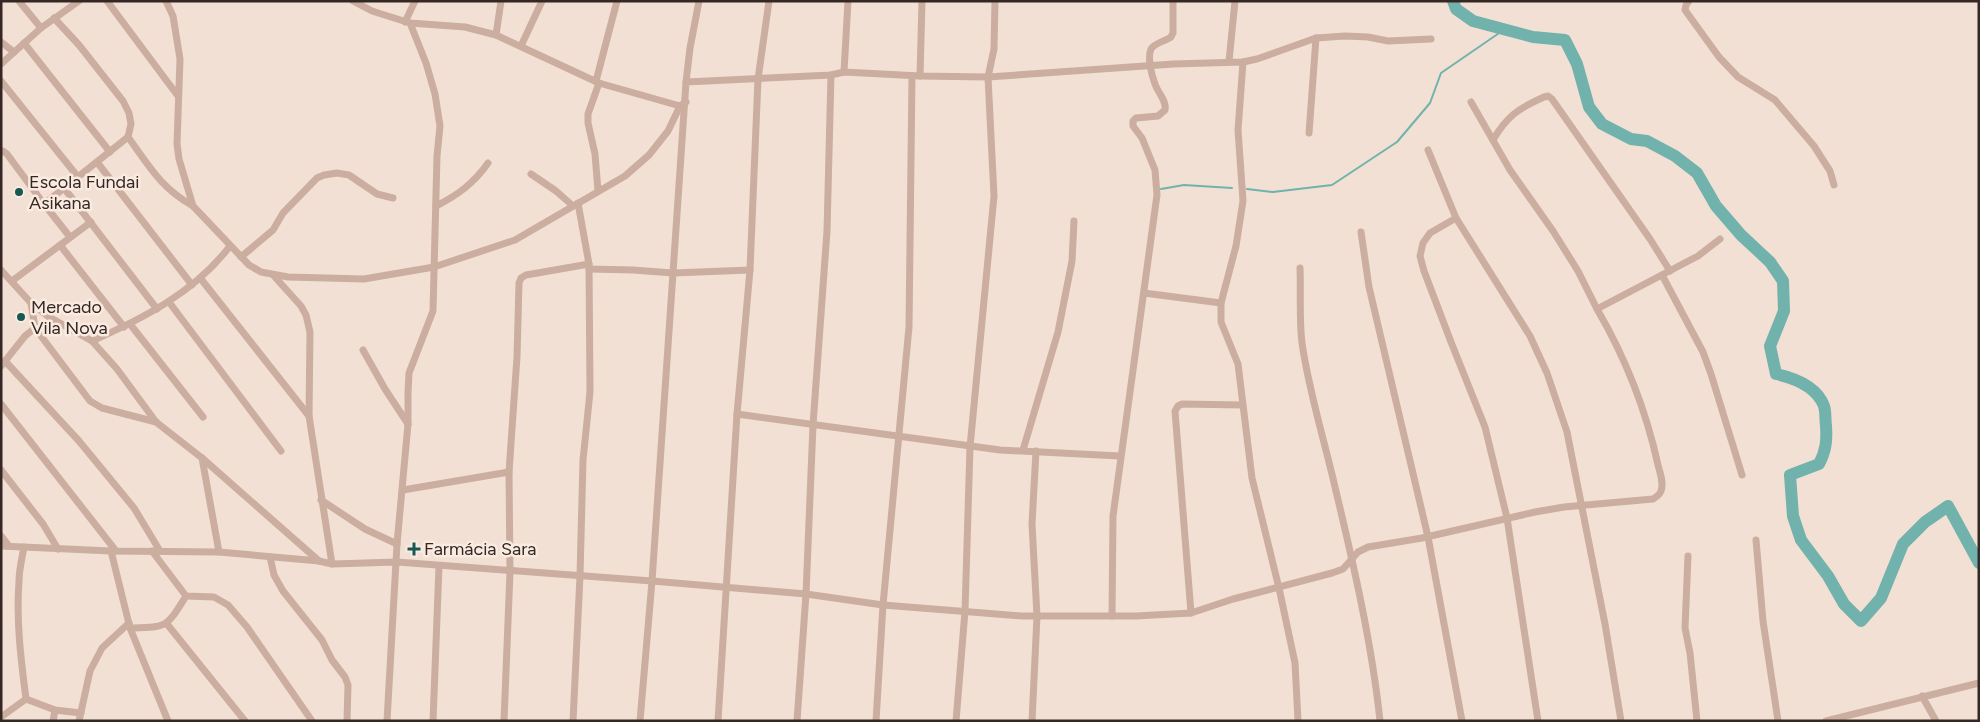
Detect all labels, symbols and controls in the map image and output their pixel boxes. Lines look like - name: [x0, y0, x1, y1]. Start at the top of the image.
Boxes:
- place label: Escola Fundai Asikana: [29, 171, 139, 214]
- marker: Escola Fundai Asikana: [13, 186, 25, 198]
- place label: Mercado Vila Nova: [31, 296, 108, 339]
- marker: Mercado Vila Nova: [15, 311, 27, 323]
- place label: Farmácia Sara: [424, 538, 536, 560]
- marker: Farmácia Sara: [408, 543, 420, 555]

